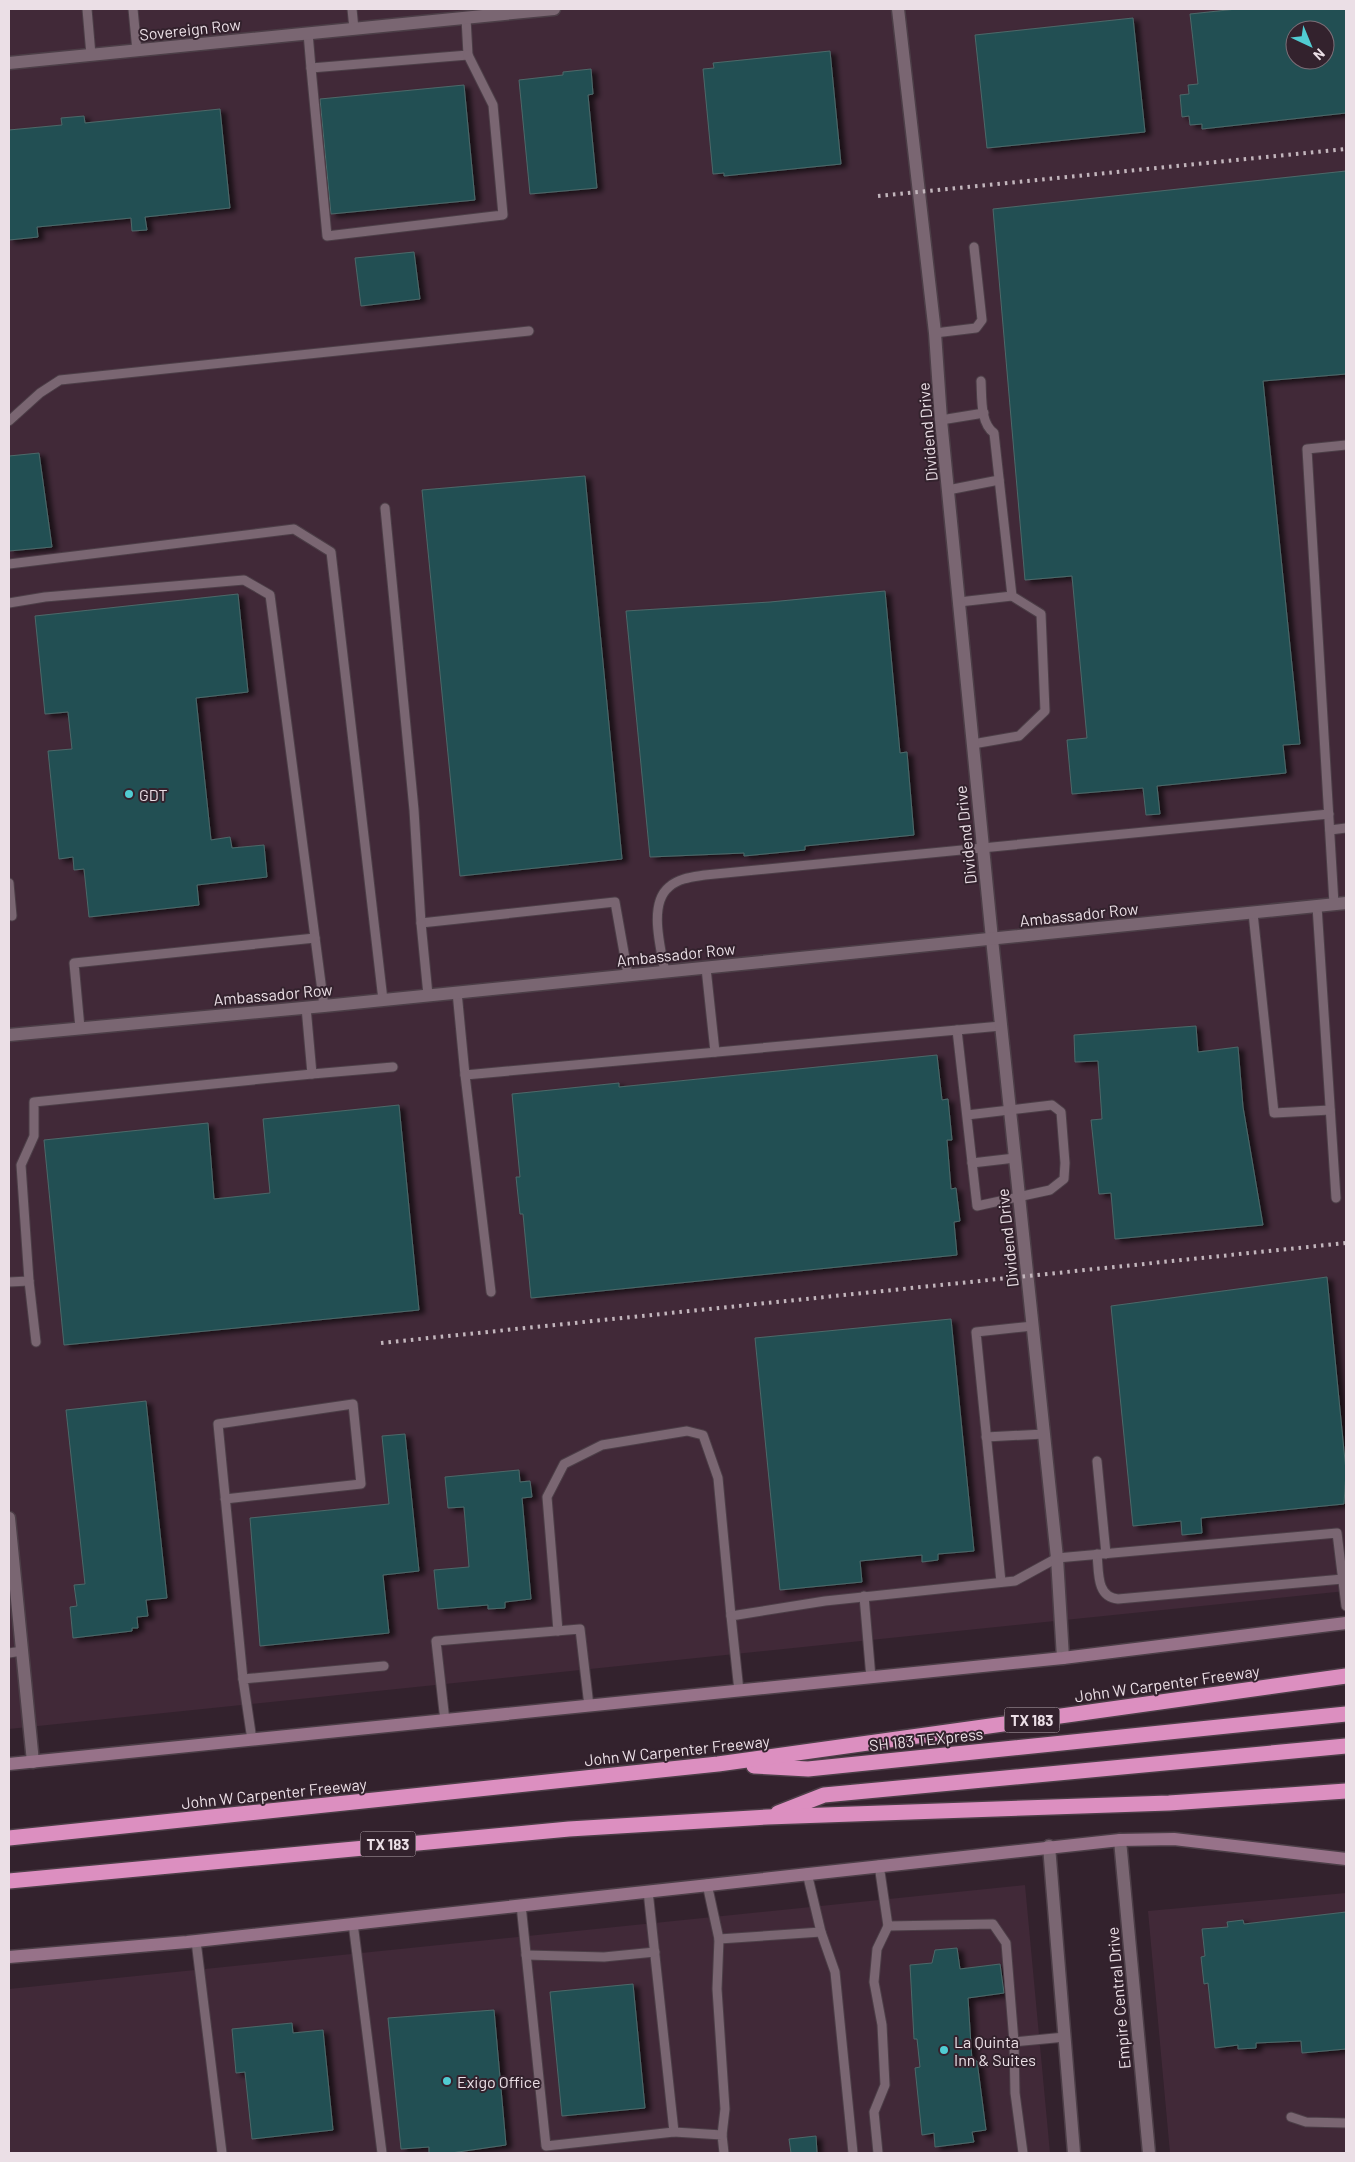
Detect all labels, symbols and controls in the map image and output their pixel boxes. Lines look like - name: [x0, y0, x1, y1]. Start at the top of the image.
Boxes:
- street label: Sovereign Row: [138, 14, 242, 44]
- north arrow: [1285, 20, 1335, 70]
- text: N: [1310, 45, 1329, 64]
- street label: Dividend Drive: [913, 382, 941, 482]
- place label: GDT: [139, 785, 168, 804]
- street label: Dividend Drive: [950, 785, 980, 885]
- marker: GDT: [123, 788, 135, 800]
- street label: Ambassador Row: [1019, 898, 1140, 930]
- street label: Ambassador Row: [616, 938, 737, 970]
- street label: Ambassador Row: [213, 979, 334, 1009]
- street label: Dividend Drive: [992, 1188, 1022, 1288]
- street label: John W Carpenter Freeway: [1073, 1661, 1261, 1705]
- road number: TX 183: [1004, 1708, 1060, 1732]
- street label: SH 183 TEXpress: [868, 1724, 984, 1754]
- street label: John W Carpenter Freeway: [583, 1731, 771, 1769]
- street label: John W Carpenter Freeway: [180, 1774, 368, 1812]
- road number: TX 183: [360, 1832, 416, 1856]
- street label: Empire Central Drive: [1102, 1926, 1134, 2070]
- place label: La Quinta Inn & Suites: [954, 2032, 1036, 2069]
- marker: La Quinta Inn & Suites: [938, 2044, 950, 2056]
- place label: Exigo Office: [457, 2072, 541, 2091]
- marker: Exigo Office: [441, 2075, 453, 2087]

